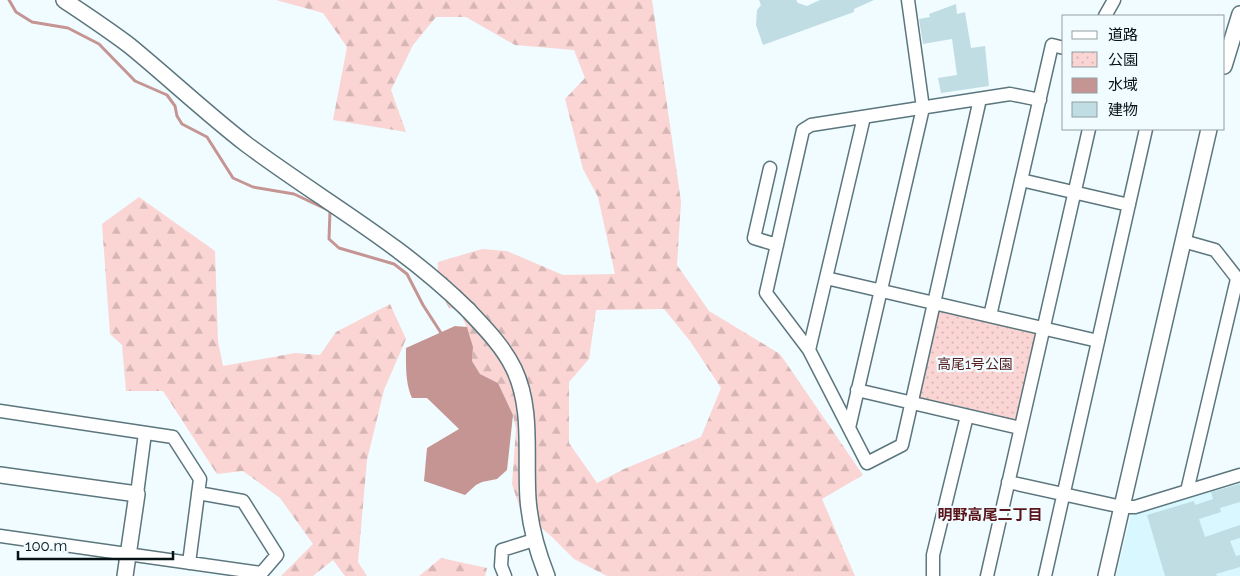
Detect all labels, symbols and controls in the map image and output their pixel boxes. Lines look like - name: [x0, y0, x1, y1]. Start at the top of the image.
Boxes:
- legend: [1062, 15, 1225, 130]
- text: 道路: [1108, 26, 1138, 44]
- text: 公園: [1108, 51, 1138, 69]
- text: 水域: [1108, 76, 1138, 94]
- text: 建物: [1108, 101, 1138, 119]
- park label: 高尾1号公園: [937, 356, 1013, 372]
- district label: 明野高尾二丁目: [937, 506, 1043, 524]
- scale bar: [18, 528, 172, 560]
- text: 100 m: [25, 537, 67, 555]

